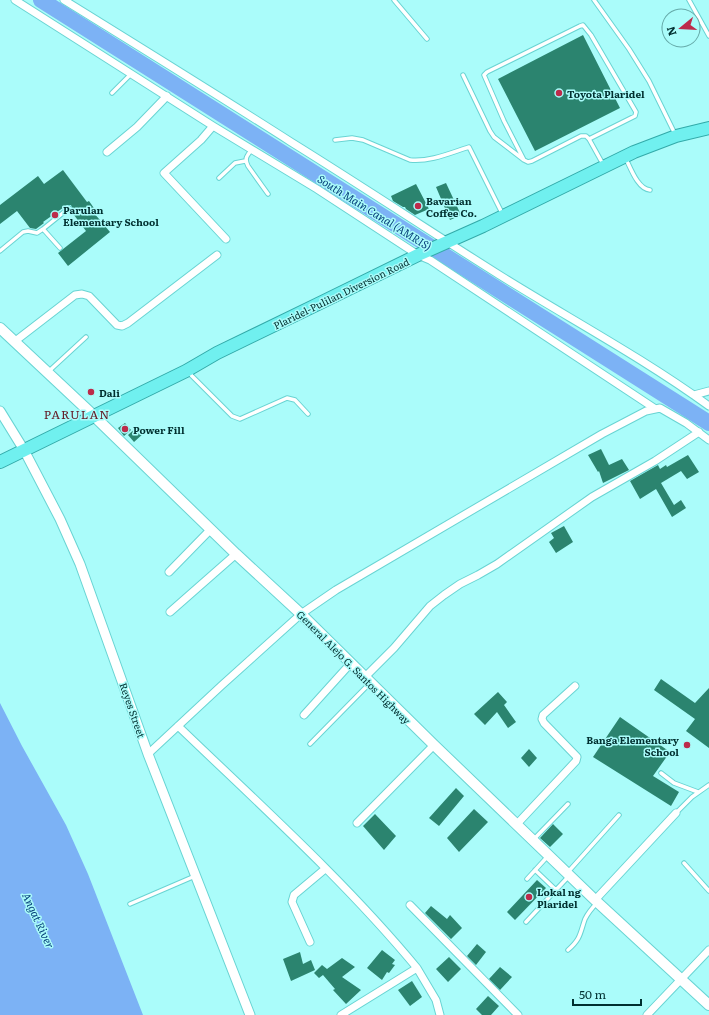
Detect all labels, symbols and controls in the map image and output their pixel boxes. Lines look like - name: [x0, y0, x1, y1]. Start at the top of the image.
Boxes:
- north arrow: [661, 8, 701, 48]
- text: N: [662, 25, 680, 38]
- place label: Toyota Plaridel: [567, 86, 645, 101]
- marker: Toyota Plaridel: [554, 88, 564, 98]
- water label: South Main Canal (AMRIS): [315, 170, 435, 254]
- place label: Bavarian Coffee Co.: [426, 193, 477, 220]
- marker: Bavarian Coffee Co.: [413, 201, 423, 211]
- place label: Parulan Elementary School: [63, 202, 159, 229]
- marker: Parulan Elementary School: [50, 210, 60, 220]
- street label: Plaridel-Pulilan Diversion Road: [270, 253, 412, 333]
- place label: Dali: [99, 385, 120, 400]
- marker: Dali: [86, 387, 96, 397]
- district label: PARULAN: [44, 405, 110, 423]
- place label: Power Fill: [133, 422, 185, 437]
- marker: Power Fill: [120, 424, 130, 434]
- street label: General Alejo G. Santos Highway: [294, 607, 414, 727]
- street label: Reyes Street: [117, 680, 149, 740]
- place label: Banga Elementary School: [586, 732, 680, 759]
- marker: Banga Elementary School: [682, 740, 692, 750]
- place label: Lokal ng Plaridel: [537, 884, 582, 911]
- water label: Angat River: [19, 889, 59, 951]
- marker: Lokal ng Plaridel: [524, 892, 534, 902]
- scale bar: [573, 981, 641, 1007]
- text: 50 m: [579, 985, 606, 1003]

